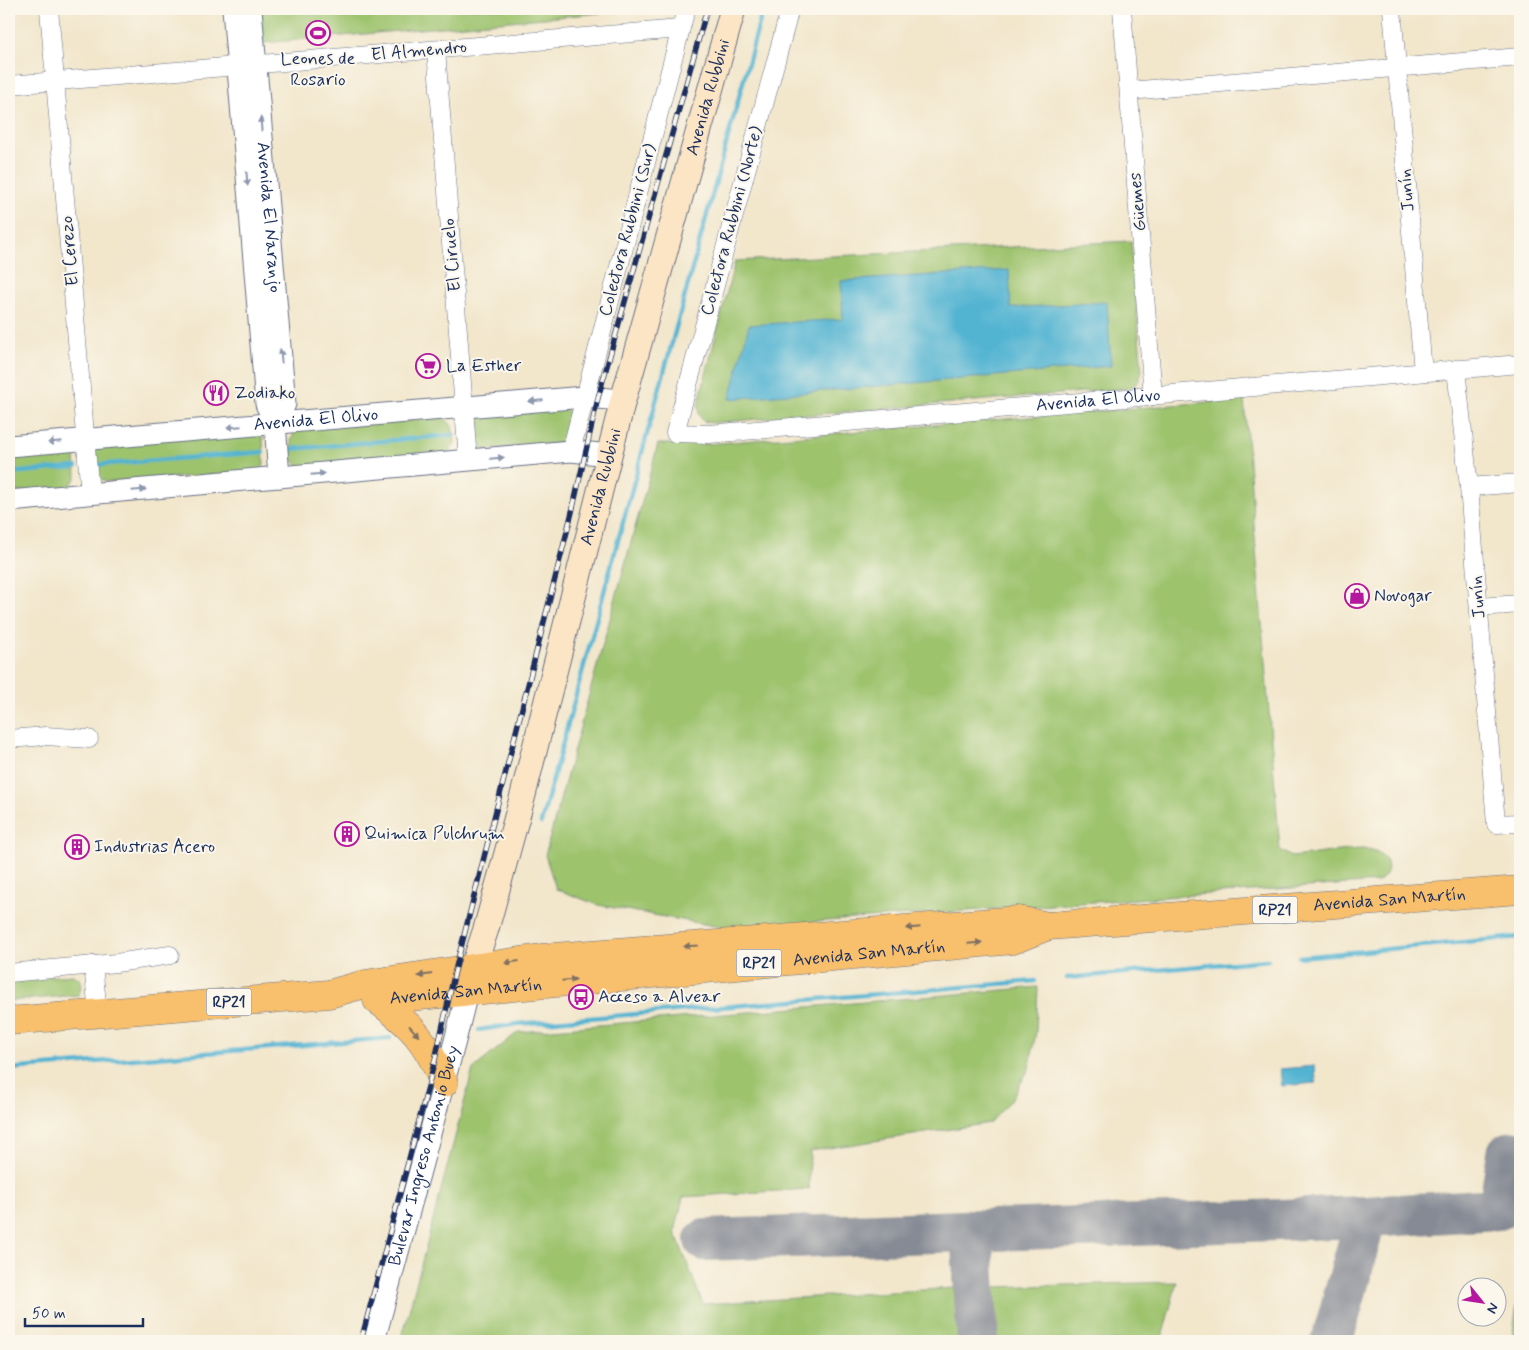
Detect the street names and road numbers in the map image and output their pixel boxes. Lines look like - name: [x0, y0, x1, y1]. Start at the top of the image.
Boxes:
- street label: El Almendro: [370, 35, 468, 67]
- street label: Avenida Rubbini: [680, 36, 736, 158]
- street label: Colectora Rubbini (Norte): [695, 123, 769, 318]
- street label: Colectora Rubbini (Sur): [593, 140, 663, 319]
- street label: Avenida El Naranjo: [250, 141, 287, 294]
- street label: Junín: [1393, 167, 1421, 213]
- street label: Güemes: [1123, 171, 1153, 233]
- street label: El Cerezo: [55, 215, 85, 287]
- street label: El Ciruelo: [437, 217, 467, 293]
- street label: Avenida El Olivo: [1035, 383, 1162, 418]
- street label: Avenida El Olivo: [253, 403, 379, 437]
- street label: Avenida Rubbini: [575, 426, 627, 548]
- street label: Junín: [1464, 574, 1492, 620]
- street label: Avenida San Martín: [1312, 882, 1467, 918]
- road number: RP21: [1252, 896, 1298, 924]
- street label: Avenida San Martín: [792, 934, 946, 973]
- road number: RP21: [736, 950, 782, 976]
- street label: Avenida San Martín: [388, 972, 543, 1011]
- road number: RP21: [206, 989, 252, 1016]
- street label: Bulevar Ingreso Antonio Buey: [383, 1043, 465, 1269]

